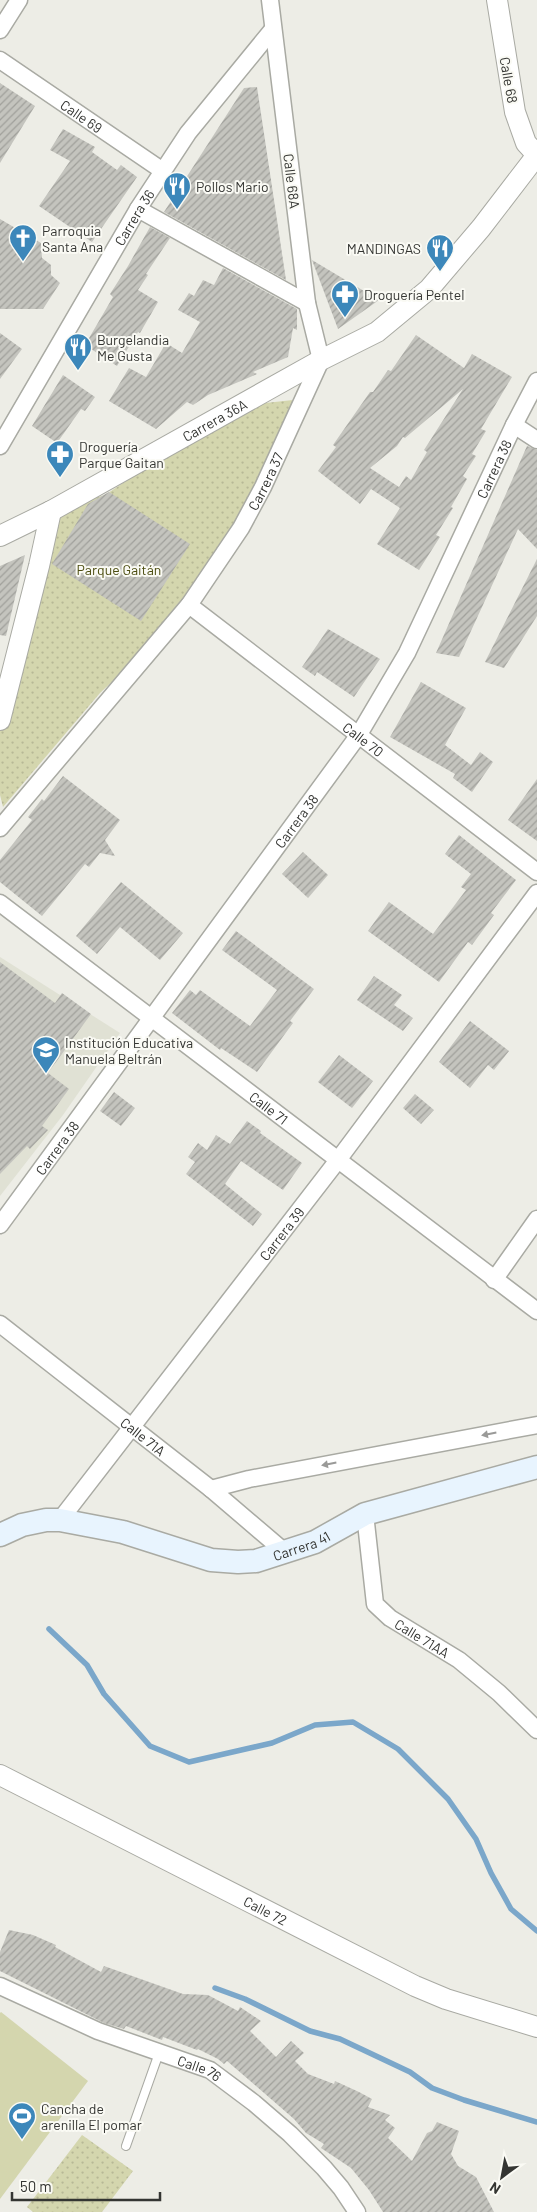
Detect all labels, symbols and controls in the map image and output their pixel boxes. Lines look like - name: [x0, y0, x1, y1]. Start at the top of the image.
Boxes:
- street label: Calle 68: [497, 55, 521, 105]
- street label: Calle 69: [58, 96, 106, 136]
- street label: Calle 68A: [280, 153, 304, 210]
- restaurant icon: Pollos Mario: [162, 171, 192, 210]
- place label: Pollos Mario: [196, 178, 269, 195]
- street label: Carrera 36: [110, 186, 157, 248]
- place label: Parroquia Santa Ana: [42, 222, 103, 255]
- church icon: Parroquia Santa Ana: [8, 223, 38, 262]
- restaurant icon: MANDINGAS: [425, 233, 455, 272]
- place label: MANDINGAS: [347, 240, 421, 257]
- pharmacy icon: Droguería Pentel: [330, 279, 360, 318]
- place label: Droguería Pentel: [364, 286, 464, 303]
- place label: Burgelandia Me Gusta: [97, 331, 169, 364]
- restaurant icon: Burgelandia Me Gusta: [63, 332, 93, 371]
- street label: Carrera 36A: [179, 395, 250, 444]
- street label: Carrera 38: [472, 437, 515, 501]
- place label: Droguería Parque Gaitan: [79, 438, 164, 471]
- pharmacy icon: Droguería Parque Gaitan: [45, 439, 75, 478]
- street label: Carrera 37: [244, 449, 286, 513]
- park label: Parque Gaitán: [77, 561, 161, 578]
- street label: Calle 70: [340, 718, 387, 760]
- street label: Carrera 38: [271, 790, 321, 851]
- place label: Institución Educativa Manuela Beltrán: [65, 1034, 193, 1067]
- school or university icon: Institución Educativa Manuela Beltrán: [31, 1035, 61, 1074]
- street label: Calle 71: [247, 1087, 292, 1128]
- street label: Carrera 38: [31, 1117, 82, 1178]
- street label: Carrera 39: [255, 1203, 307, 1264]
- street label: Calle 71A: [117, 1413, 170, 1459]
- one-way arrow: [481, 1431, 497, 1439]
- one-way arrow: [321, 1461, 337, 1469]
- street label: Carrera 41: [270, 1527, 333, 1564]
- street label: Calle 71AA: [392, 1615, 453, 1661]
- street label: Calle 72: [241, 1892, 290, 1928]
- street label: Calle 76: [176, 2051, 225, 2084]
- place label: Cancha de arenilla El pomar: [41, 2100, 142, 2133]
- sports icon: Cancha de arenilla El pomar: [7, 2101, 37, 2140]
- north arrow: [477, 2152, 527, 2202]
- scale bar: [12, 2170, 160, 2202]
- text: 50 m: [20, 2177, 52, 2195]
- text: N: [486, 2179, 503, 2198]

